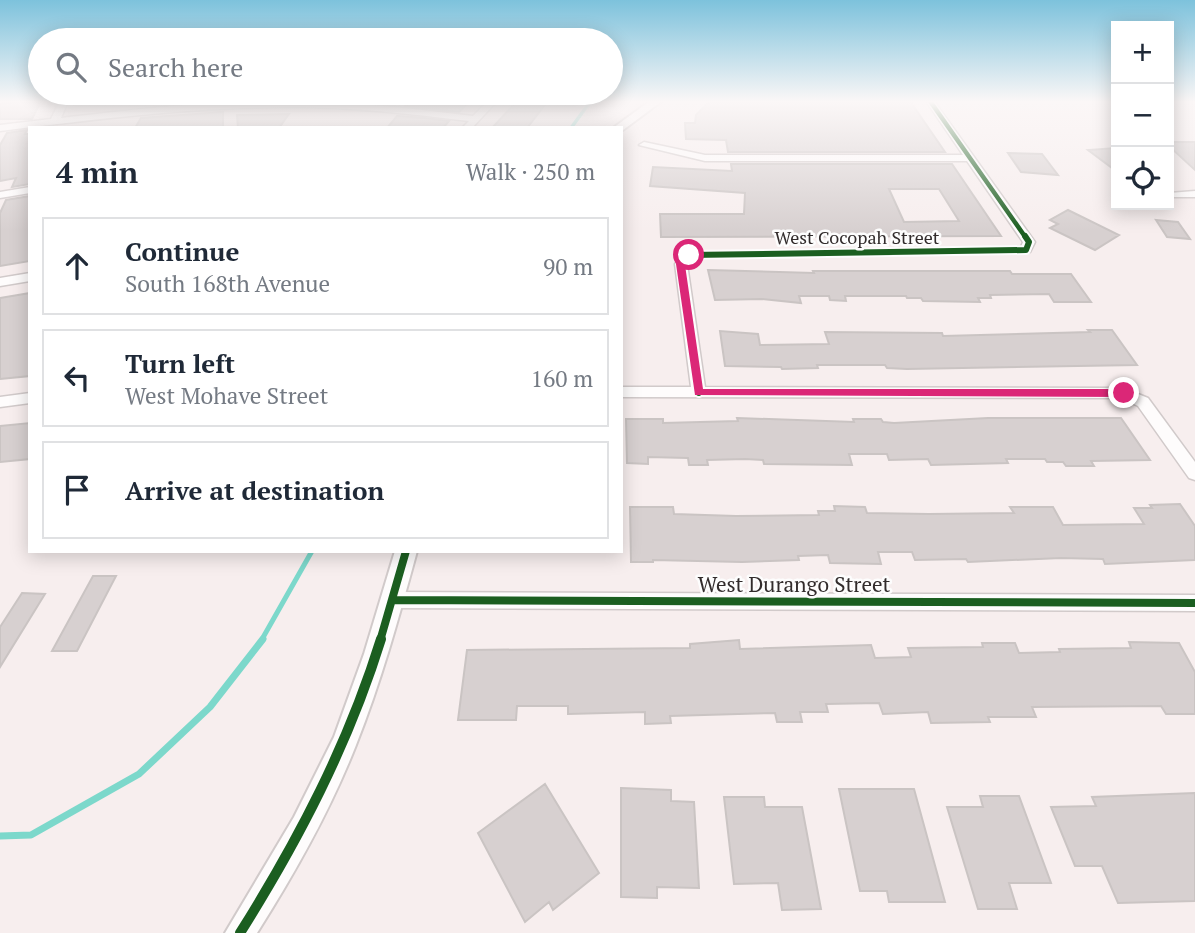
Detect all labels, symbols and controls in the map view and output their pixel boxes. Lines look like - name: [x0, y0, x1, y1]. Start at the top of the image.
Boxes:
- map controls: [1111, 21, 1174, 210]
- button: +: [1111, 21, 1174, 84]
- search box: [28, 28, 623, 105]
- icon: search: [52, 48, 90, 86]
- text: Search here: [108, 50, 243, 84]
- button: −: [1111, 84, 1174, 147]
- button: locate: [1111, 147, 1174, 210]
- text: 4 min: [56, 152, 138, 192]
- text: Walk · 250 m: [466, 156, 595, 187]
- street label: West Cocopah Street: [775, 225, 940, 249]
- text: Continue: [125, 234, 239, 268]
- route start: [673, 239, 704, 270]
- icon: ahead: [58, 247, 96, 285]
- text: 90 m: [543, 251, 593, 282]
- text: South 168th Avenue: [125, 268, 330, 299]
- text: Turn left: [125, 346, 235, 380]
- icon: left: [58, 359, 96, 397]
- text: 160 m: [531, 363, 593, 394]
- route end: [1108, 377, 1139, 408]
- text: West Mohave Street: [125, 380, 328, 411]
- icon: arrive: [58, 471, 96, 509]
- text: Arrive at destination: [125, 473, 384, 507]
- street label: West Durango Street: [698, 570, 891, 598]

